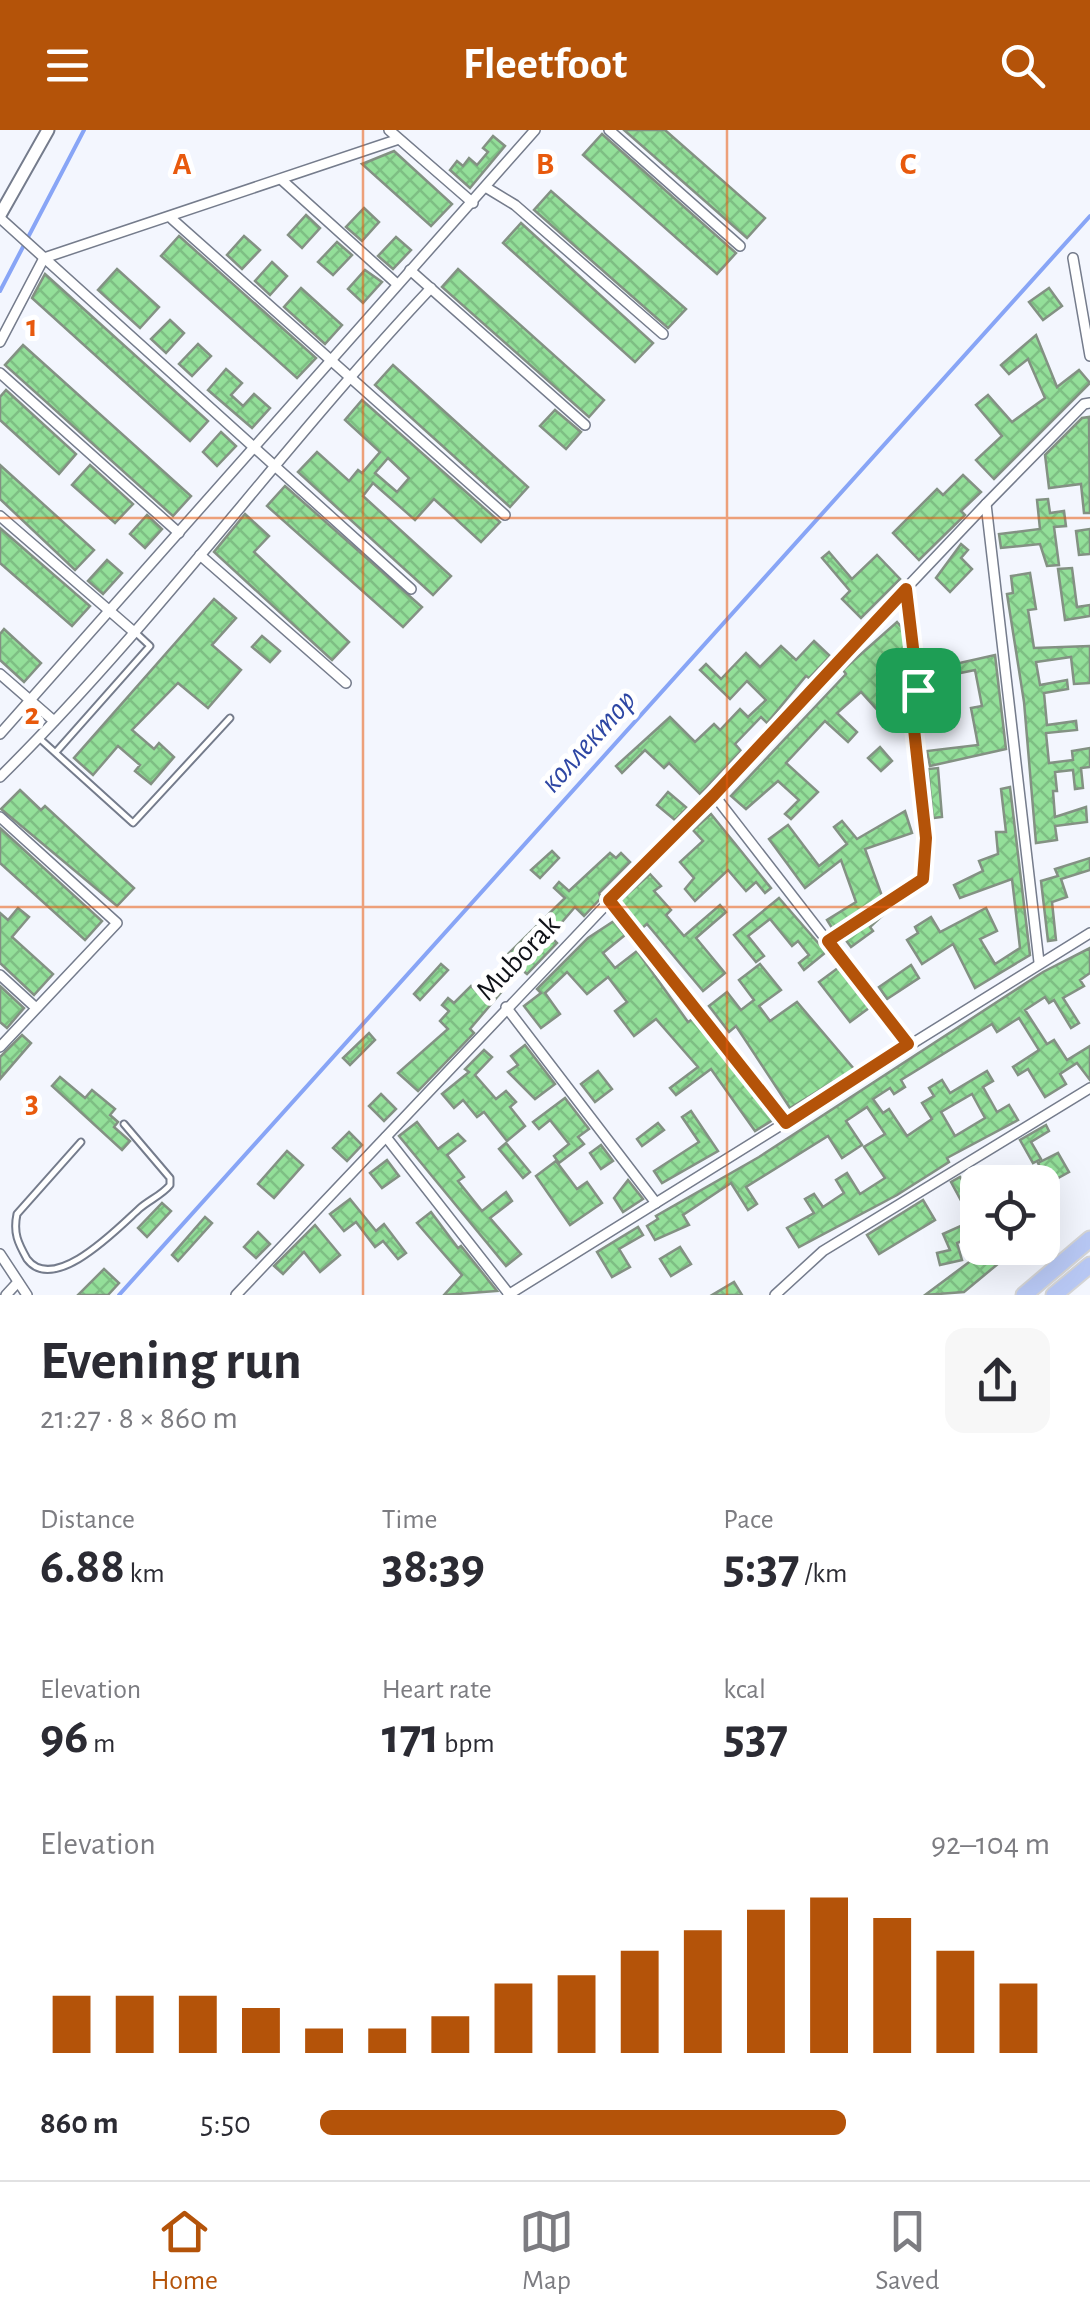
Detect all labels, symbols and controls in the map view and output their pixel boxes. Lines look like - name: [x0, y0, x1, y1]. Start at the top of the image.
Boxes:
- icon: menu: [40, 38, 95, 93]
- icon: search: [995, 38, 1050, 93]
- text: Fleetfoot: [463, 42, 627, 87]
- text: A: [172, 148, 192, 180]
- text: B: [536, 148, 554, 180]
- text: C: [900, 148, 917, 180]
- text: 1: [26, 310, 38, 342]
- pin: [876, 648, 961, 733]
- icon: arrive: [891, 663, 946, 718]
- water label: коллектор: [534, 684, 642, 799]
- text: 2: [24, 698, 40, 730]
- street label: Muborak: [471, 910, 566, 1006]
- text: 3: [25, 1086, 39, 1118]
- map controls: [960, 1165, 1060, 1265]
- button: locate: [960, 1165, 1060, 1265]
- button: share: [945, 1328, 1050, 1433]
- text: Evening run: [40, 1334, 302, 1389]
- text: 21:27 · 8 × 860 m: [40, 1402, 238, 1434]
- text: Distance: [40, 1506, 135, 1534]
- text: Time: [382, 1506, 437, 1534]
- text: Pace: [723, 1506, 774, 1534]
- text: 6.88: [40, 1542, 125, 1592]
- text: 38:39: [382, 1542, 485, 1592]
- text: 5:37: [723, 1542, 800, 1592]
- text: km: [125, 1560, 165, 1588]
- text: /km: [800, 1560, 847, 1588]
- text: Elevation: [40, 1676, 141, 1704]
- text: Heart rate: [382, 1676, 492, 1704]
- text: kcal: [723, 1676, 766, 1704]
- text: 96: [40, 1712, 88, 1762]
- text: 171: [382, 1712, 439, 1762]
- text: 537: [723, 1712, 788, 1762]
- text: m: [88, 1730, 115, 1758]
- text: bpm: [439, 1730, 495, 1758]
- text: Elevation: [40, 1828, 156, 1860]
- text: 92–104 m: [931, 1828, 1050, 1860]
- text: 860 m: [40, 2107, 119, 2139]
- text: 5:50: [200, 2107, 251, 2139]
- tab: Home: [151, 2204, 218, 2298]
- tab: Map: [519, 2204, 574, 2298]
- tab: Saved: [875, 2204, 939, 2298]

